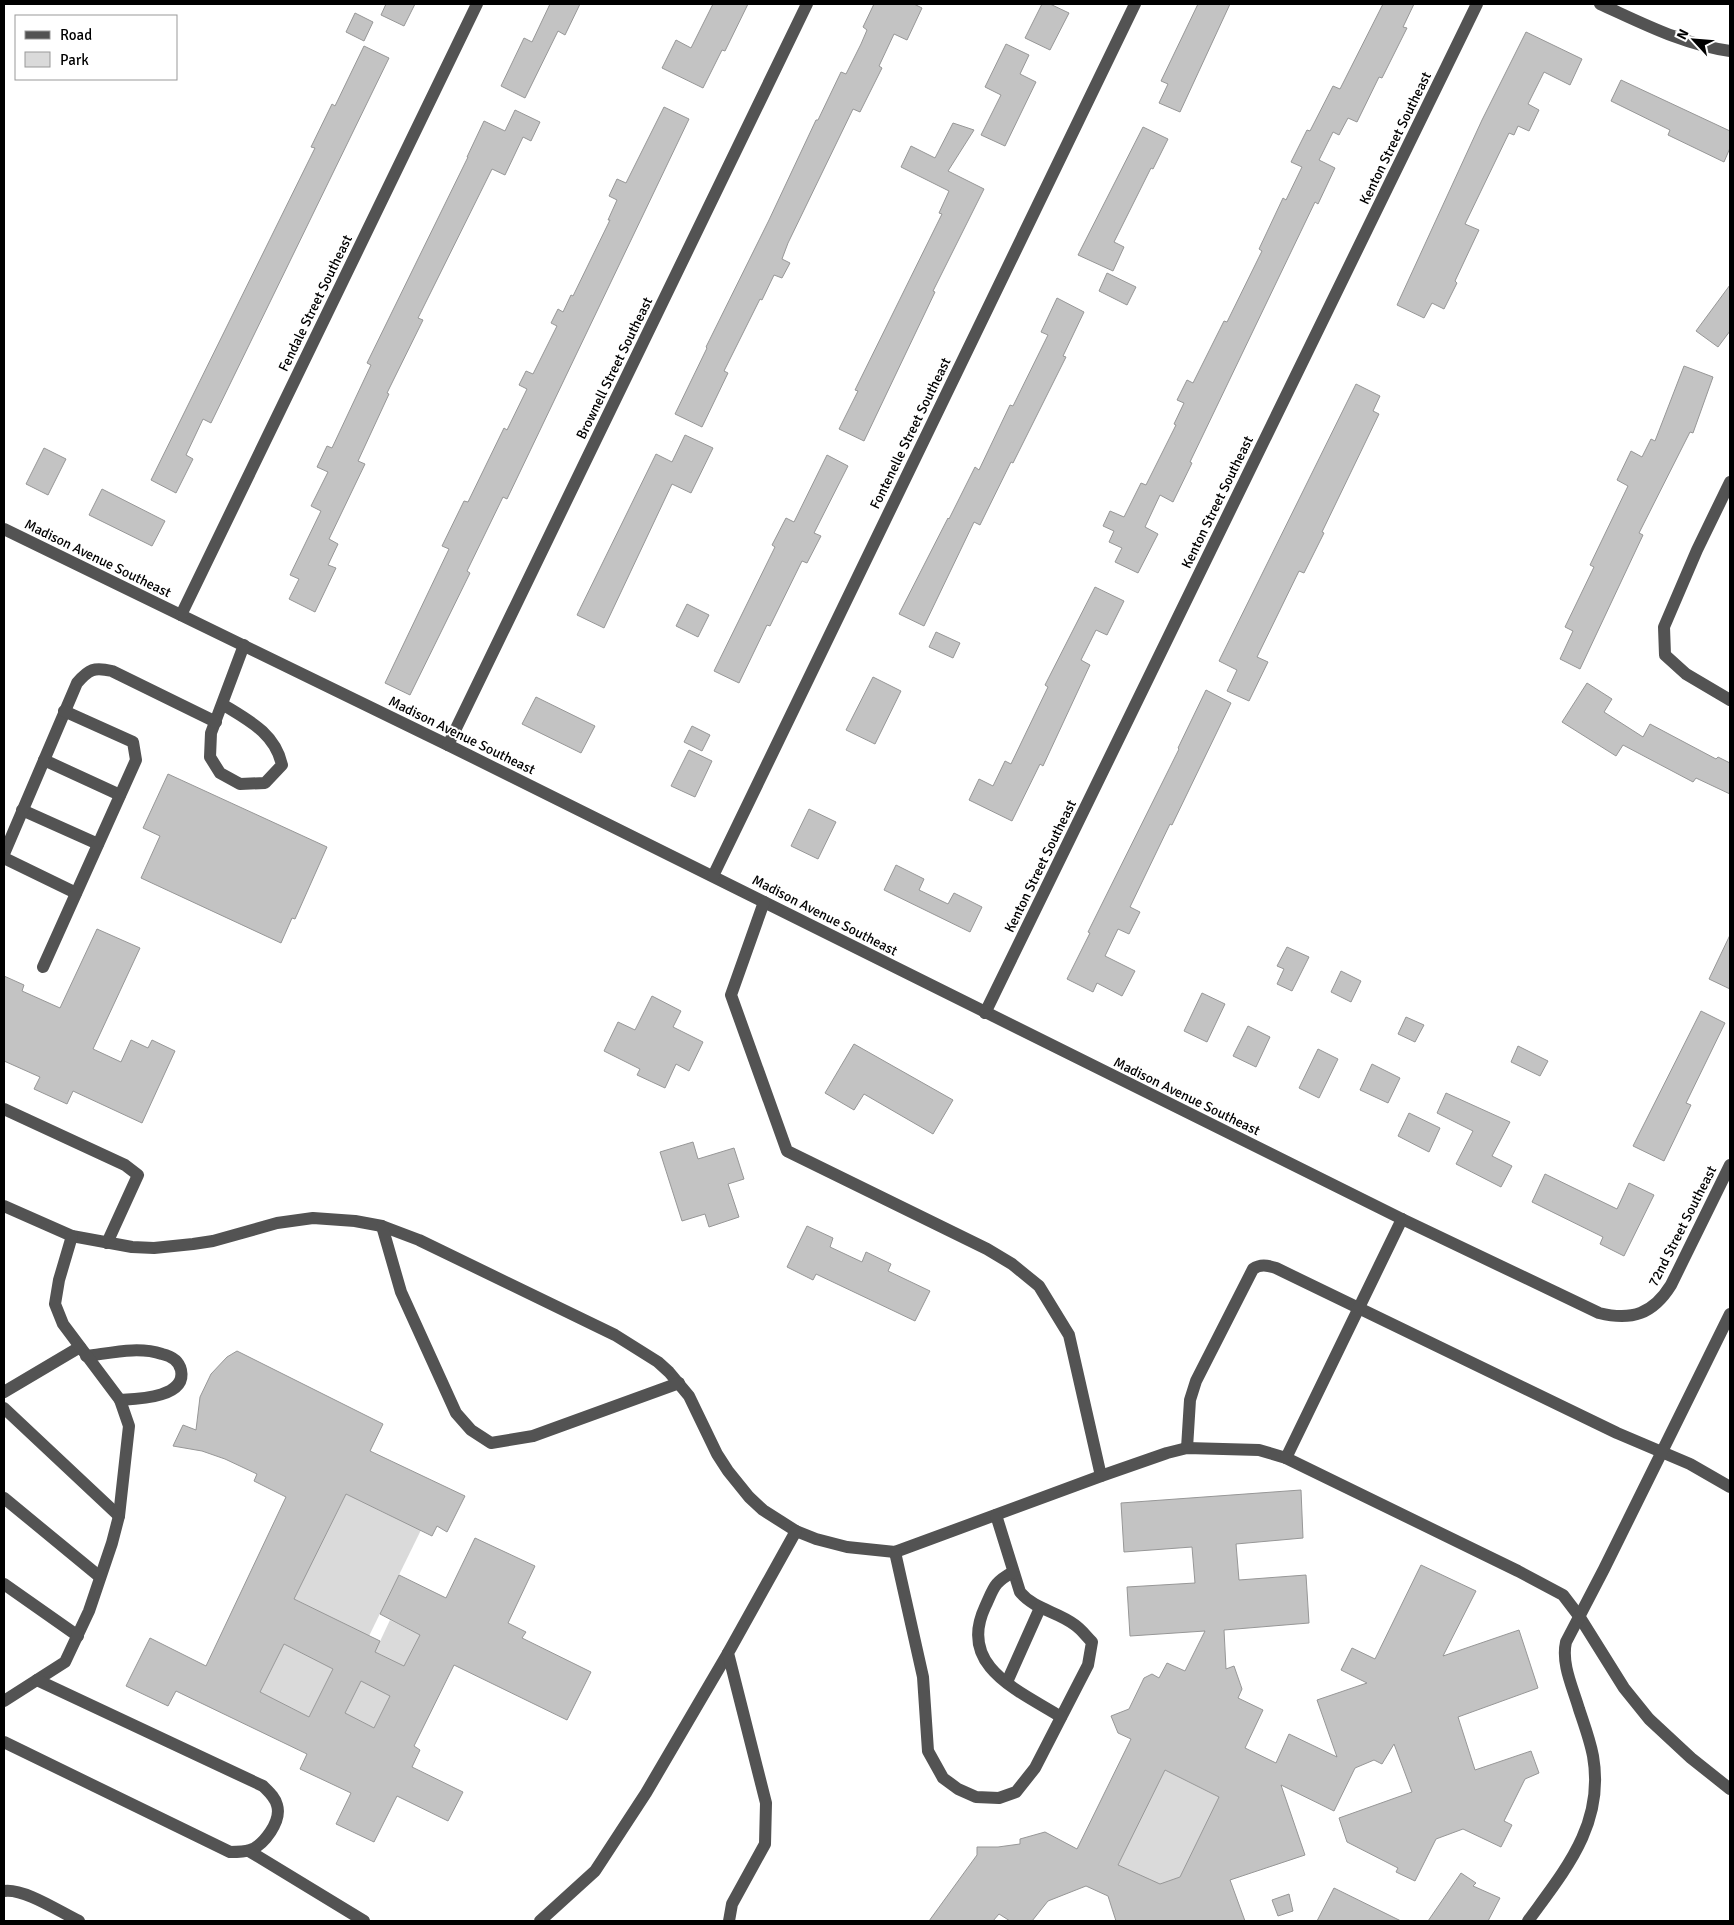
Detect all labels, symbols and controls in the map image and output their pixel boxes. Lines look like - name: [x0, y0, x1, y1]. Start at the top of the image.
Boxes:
- legend: [15, 15, 178, 80]
- north arrow: [1669, 15, 1719, 65]
- text: Road: [60, 26, 92, 44]
- text: N: [1673, 26, 1693, 43]
- text: Park: [60, 51, 89, 69]
- street label: Kenton Street Southeast: [1356, 69, 1435, 207]
- street label: Fendale Street Southeast: [275, 232, 356, 374]
- street label: Brownell Street Southeast: [573, 294, 656, 442]
- street label: Fontenelle Street Southeast: [866, 355, 955, 512]
- street label: Kenton Street Southeast: [1178, 433, 1257, 571]
- street label: Madison Avenue Southeast: [22, 516, 174, 601]
- street label: Madison Avenue Southeast: [386, 693, 538, 778]
- street label: Kenton Street Southeast: [1001, 797, 1080, 935]
- street label: Madison Avenue Southeast: [749, 871, 900, 960]
- street label: Madison Avenue Southeast: [1111, 1054, 1263, 1139]
- street label: 72nd Street Southeast: [1645, 1163, 1720, 1289]

